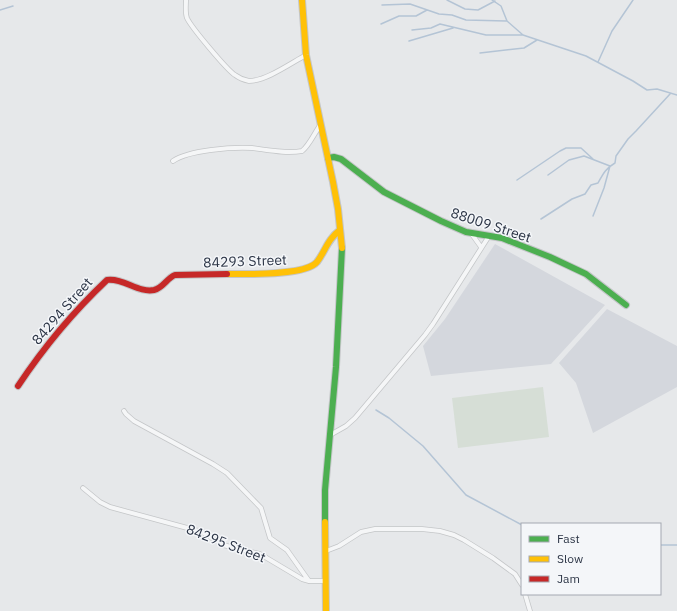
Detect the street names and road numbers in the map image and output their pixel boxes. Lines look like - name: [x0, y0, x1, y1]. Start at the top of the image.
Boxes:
- street label: 88009 Street: [448, 204, 534, 247]
- street label: 84293 Street: [203, 251, 287, 271]
- street label: 84294 Street: [28, 273, 96, 348]
- street label: 84295 Street: [184, 520, 268, 566]

